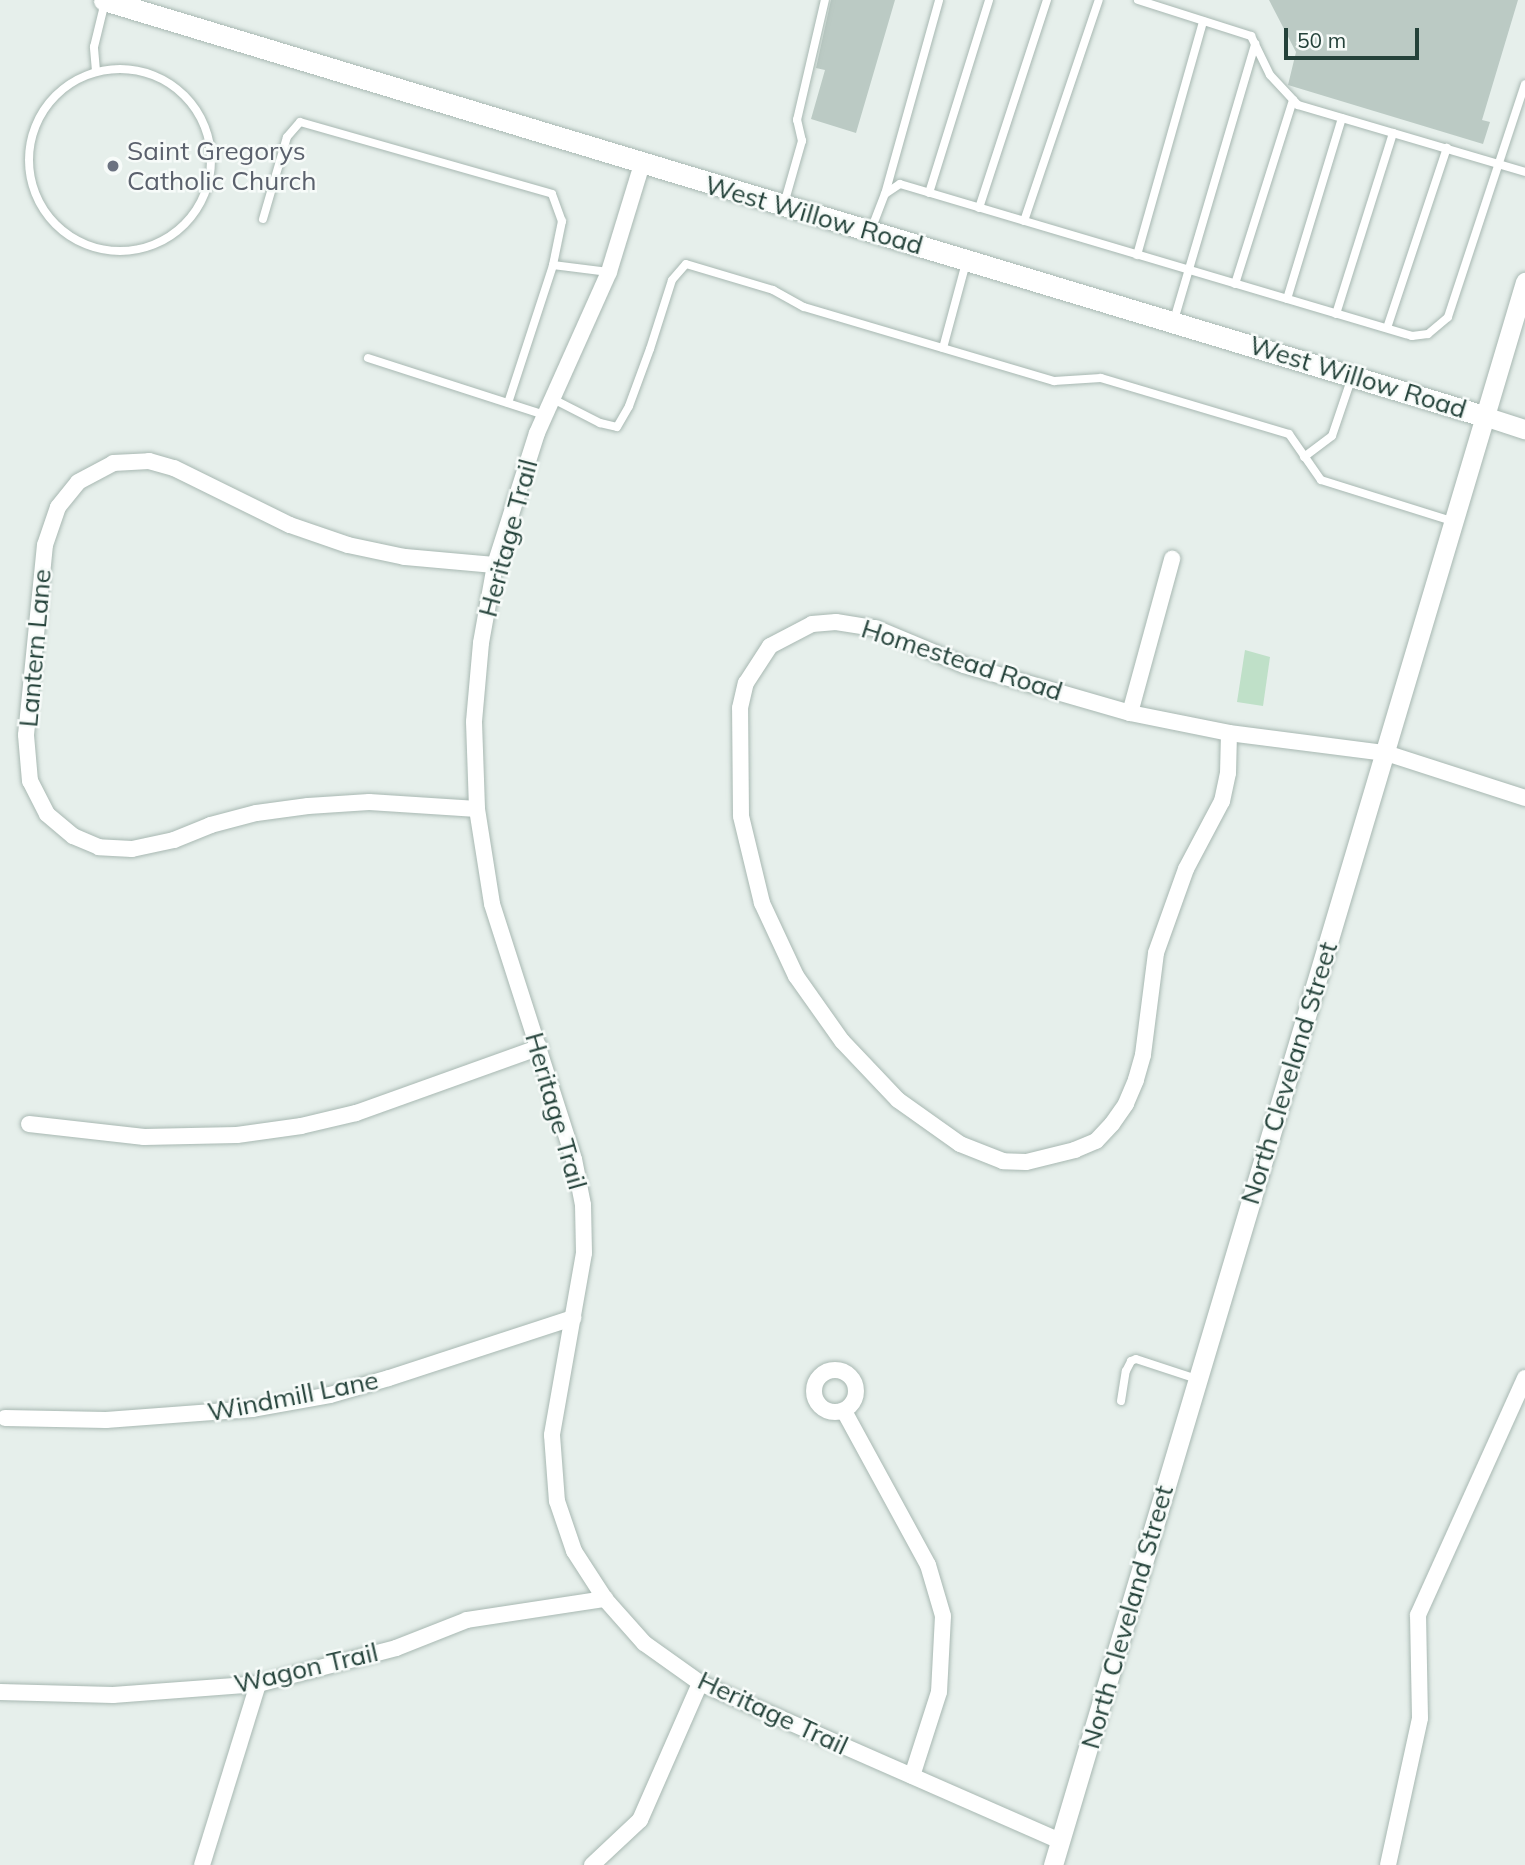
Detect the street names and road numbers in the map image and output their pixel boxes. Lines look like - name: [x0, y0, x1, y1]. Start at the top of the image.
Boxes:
- street label: West Willow Road: [701, 169, 927, 261]
- street label: West Willow Road: [1246, 329, 1470, 425]
- street label: Heritage Trail: [472, 456, 544, 620]
- street label: Lantern Lane: [13, 568, 57, 728]
- street label: Homestead Road: [858, 613, 1066, 707]
- street label: North Cleveland Street: [1234, 938, 1344, 1208]
- street label: Heritage Trail: [519, 1029, 593, 1193]
- street label: Windmill Lane: [205, 1364, 381, 1428]
- street label: North Cleveland Street: [1074, 1482, 1180, 1752]
- street label: Wagon Trail: [231, 1636, 381, 1700]
- street label: Heritage Trail: [693, 1665, 853, 1761]

